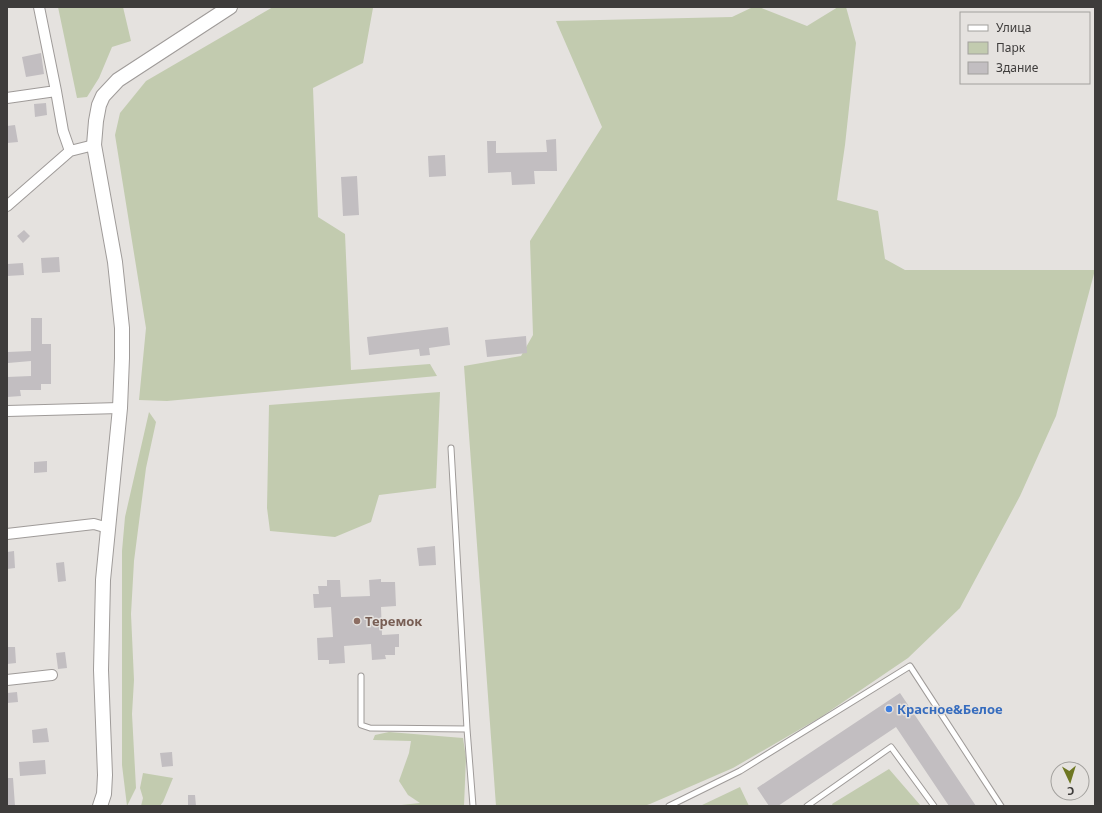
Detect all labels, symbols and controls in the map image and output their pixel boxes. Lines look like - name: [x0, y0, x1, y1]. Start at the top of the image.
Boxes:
- legend: [960, 12, 1090, 84]
- text: Улица: [996, 19, 1031, 36]
- text: Парк: [996, 39, 1026, 56]
- text: Здание: [996, 59, 1039, 76]
- place label: Теремок: [365, 612, 422, 630]
- marker: Теремок: [352, 616, 362, 626]
- place label: Красное&Белое: [897, 700, 1003, 718]
- marker: Красное&Белое: [884, 704, 894, 714]
- north arrow: [1050, 761, 1090, 801]
- text: С: [1067, 784, 1075, 799]

